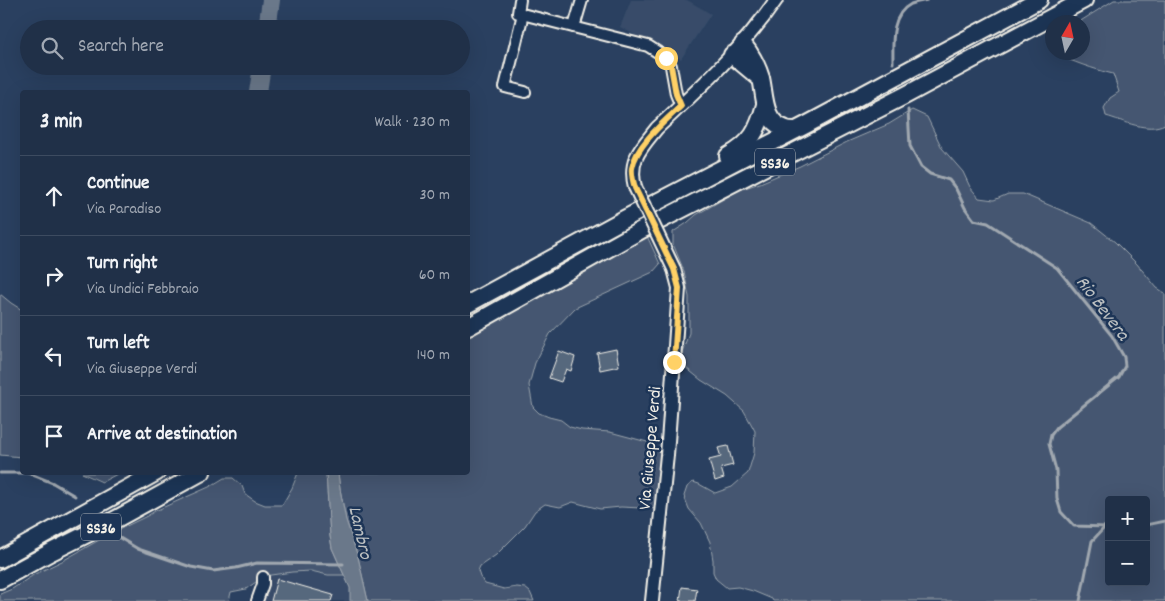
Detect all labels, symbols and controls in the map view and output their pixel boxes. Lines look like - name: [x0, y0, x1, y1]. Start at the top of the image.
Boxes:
- north arrow: [1045, 15, 1090, 60]
- search box: [20, 20, 470, 75]
- icon: search: [38, 34, 66, 62]
- text: Search here: [78, 34, 164, 61]
- route start: [655, 47, 678, 70]
- text: 3 min: [40, 108, 82, 138]
- text: Walk · 230 m: [374, 111, 450, 134]
- road number: SS36: [755, 148, 795, 176]
- text: Continue: [87, 171, 149, 198]
- icon: ahead: [40, 182, 68, 210]
- text: 30 m: [420, 184, 450, 207]
- text: Via Paradiso: [87, 198, 161, 221]
- text: Turn right: [87, 251, 158, 278]
- icon: right: [40, 262, 68, 290]
- text: 60 m: [419, 264, 450, 287]
- water label: Rio Bevera: [1068, 271, 1135, 348]
- text: Via Undici Febbraio: [87, 278, 199, 301]
- text: Turn left: [87, 331, 150, 358]
- icon: left: [40, 342, 68, 370]
- text: 140 m: [416, 344, 450, 367]
- route end: [663, 351, 686, 374]
- text: Via Giuseppe Verdi: [87, 358, 197, 381]
- street label: Via Giuseppe Verdi: [634, 385, 669, 511]
- icon: arrive: [40, 422, 68, 450]
- text: Arrive at destination: [87, 422, 237, 449]
- map controls: [1105, 496, 1150, 586]
- button: +: [1105, 496, 1150, 541]
- water label: Lambro: [339, 504, 378, 563]
- road number: SS36: [81, 514, 121, 540]
- button: −: [1105, 541, 1150, 586]

